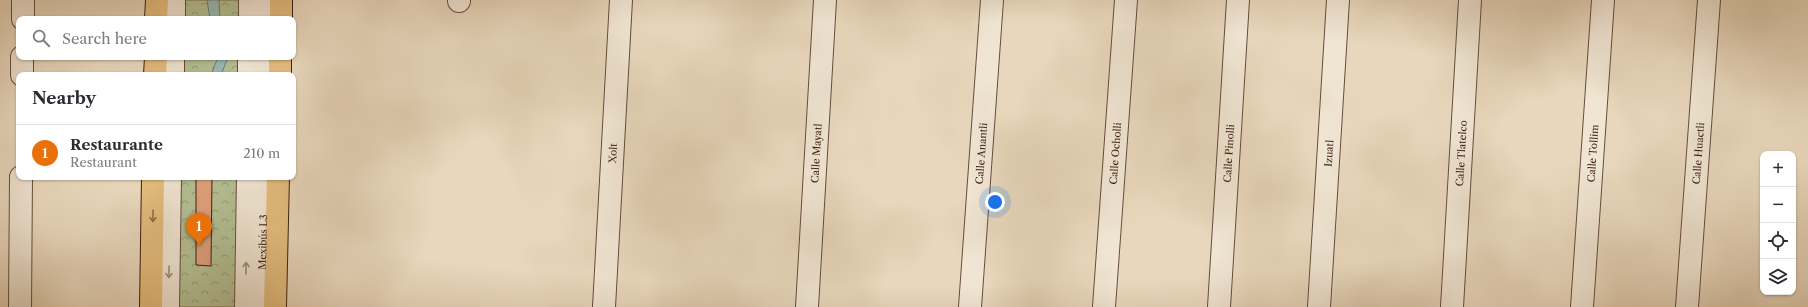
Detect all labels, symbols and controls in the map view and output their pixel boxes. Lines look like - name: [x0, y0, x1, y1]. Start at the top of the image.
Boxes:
- search box: [16, 16, 296, 60]
- icon: search: [30, 27, 52, 49]
- text: Search here: [62, 29, 147, 48]
- text: Nearby: [32, 88, 96, 108]
- street label: Calle Tlatelco: [1453, 120, 1470, 187]
- street label: Calle Anantli: [973, 122, 990, 185]
- street label: Calle Ocholli: [1107, 122, 1124, 185]
- street label: Calle Huactli: [1690, 122, 1707, 185]
- street label: Calle Mayatl: [808, 123, 825, 183]
- street label: Calle Tollim: [1585, 123, 1602, 183]
- street label: Calle Pinolli: [1221, 124, 1237, 183]
- text: Restaurante: [70, 135, 163, 154]
- street label: Izuatl: [1322, 139, 1336, 167]
- street label: Xolt: [606, 142, 620, 165]
- text: 1: [42, 145, 48, 161]
- text: 210 m: [243, 145, 280, 161]
- map controls: [1760, 151, 1796, 295]
- button: +: [1760, 151, 1796, 187]
- text: Restaurant: [70, 154, 137, 170]
- button: −: [1760, 187, 1796, 223]
- your location: [985, 192, 1005, 212]
- one-way arrow: [149, 209, 156, 222]
- pin: 1: [186, 213, 212, 246]
- street label: Mexibús L3: [256, 214, 270, 270]
- button: locate: [1760, 223, 1796, 259]
- button: layers: [1760, 259, 1796, 295]
- one-way arrow: [243, 262, 250, 275]
- one-way arrow: [165, 265, 172, 278]

